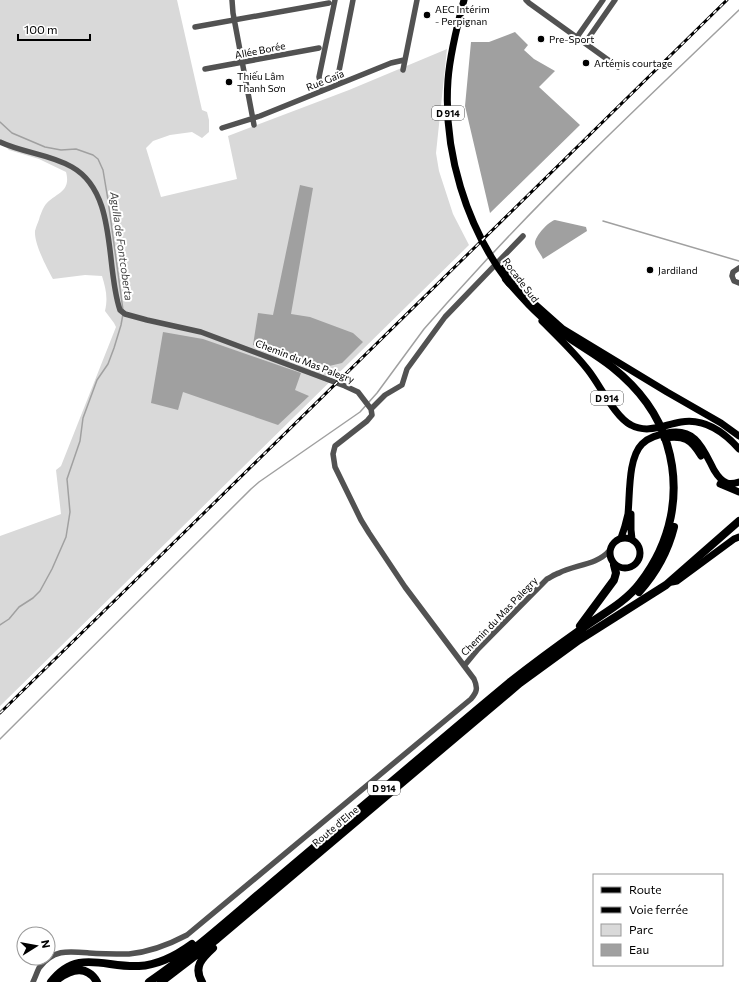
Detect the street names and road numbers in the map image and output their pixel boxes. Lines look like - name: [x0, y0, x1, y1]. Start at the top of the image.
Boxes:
- street label: Allée Borée: [234, 39, 286, 61]
- street label: Rue Gaïa: [304, 67, 346, 93]
- road number: D 914: [432, 106, 464, 120]
- street label: Rocade Sud: [500, 255, 542, 305]
- street label: Chemin du Mas Palegry: [254, 337, 356, 385]
- road number: D 914: [591, 391, 623, 405]
- street label: Chemin du Mas Palegry: [458, 574, 540, 658]
- road number: D 914: [368, 781, 400, 795]
- street label: Route d'Elne: [310, 803, 360, 849]

